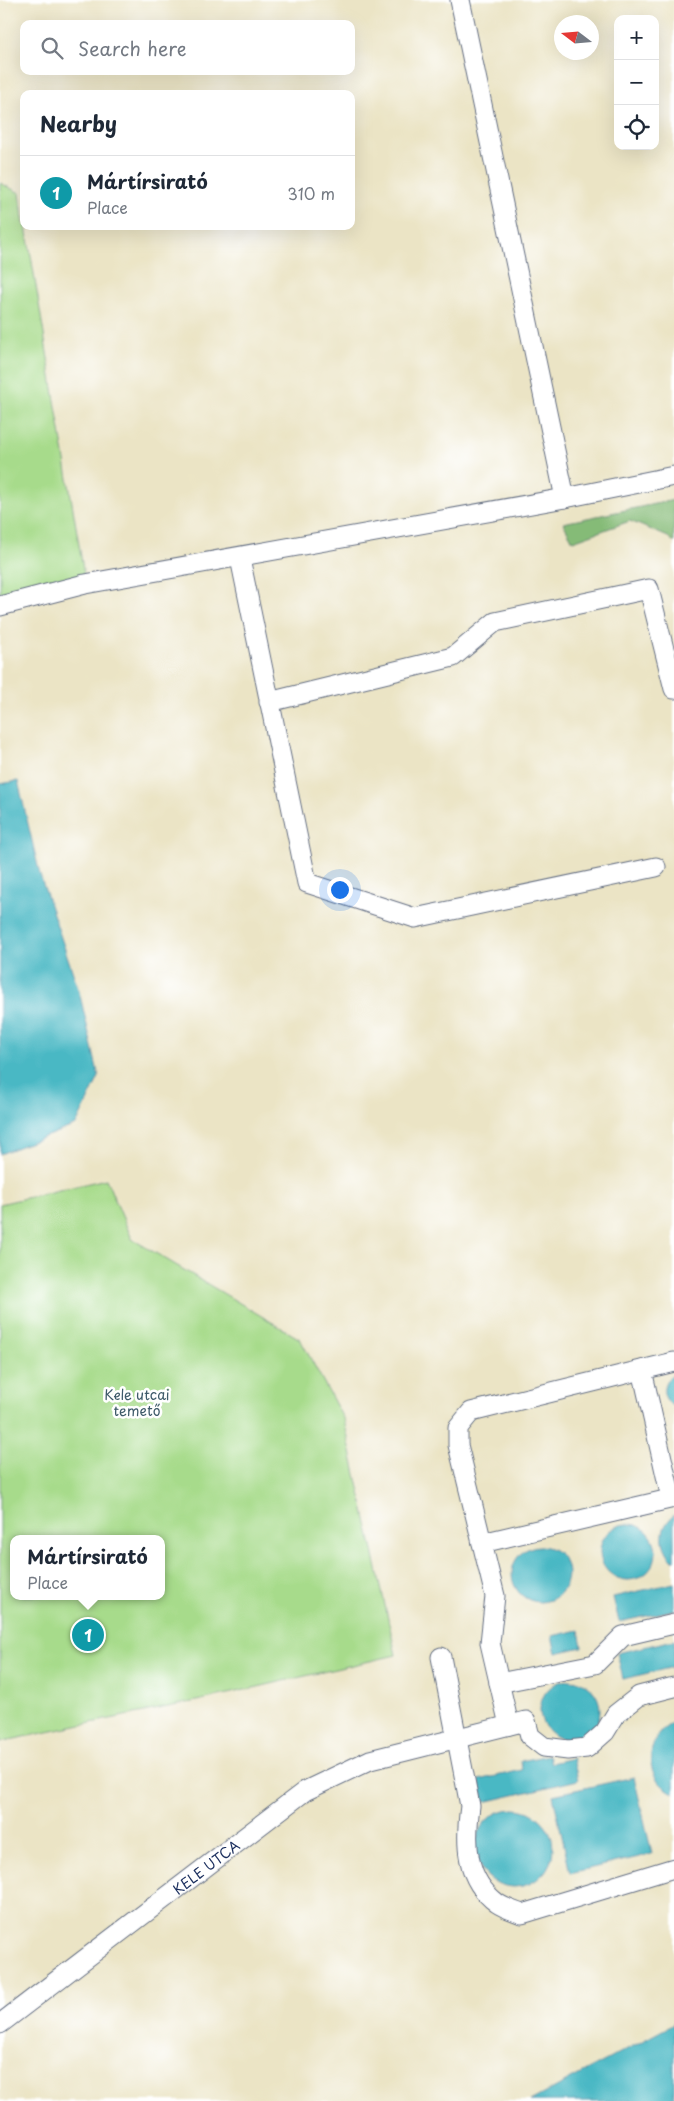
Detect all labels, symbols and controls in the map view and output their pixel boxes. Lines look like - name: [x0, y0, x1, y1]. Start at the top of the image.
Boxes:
- north arrow: [554, 15, 599, 60]
- map controls: [614, 15, 659, 150]
- button: +: [614, 15, 659, 60]
- search box: [20, 20, 355, 75]
- icon: search: [38, 34, 66, 62]
- text: Search here: [78, 34, 187, 62]
- button: −: [614, 60, 659, 105]
- button: locate: [614, 105, 659, 150]
- text: Nearby: [40, 107, 117, 139]
- text: Mártírsirató: [87, 167, 208, 195]
- text: 1: [52, 181, 60, 205]
- text: 310 m: [287, 181, 335, 205]
- text: Place: [87, 195, 128, 219]
- your location: [327, 877, 353, 903]
- park label: Kele utcai temető: [104, 1384, 170, 1421]
- popup: [10, 1535, 165, 1600]
- text: Mártírsirató: [27, 1542, 148, 1570]
- text: Place: [27, 1570, 68, 1594]
- pin: 1: [72, 1616, 104, 1654]
- street label: KELE UTCA: [168, 1834, 244, 1899]

